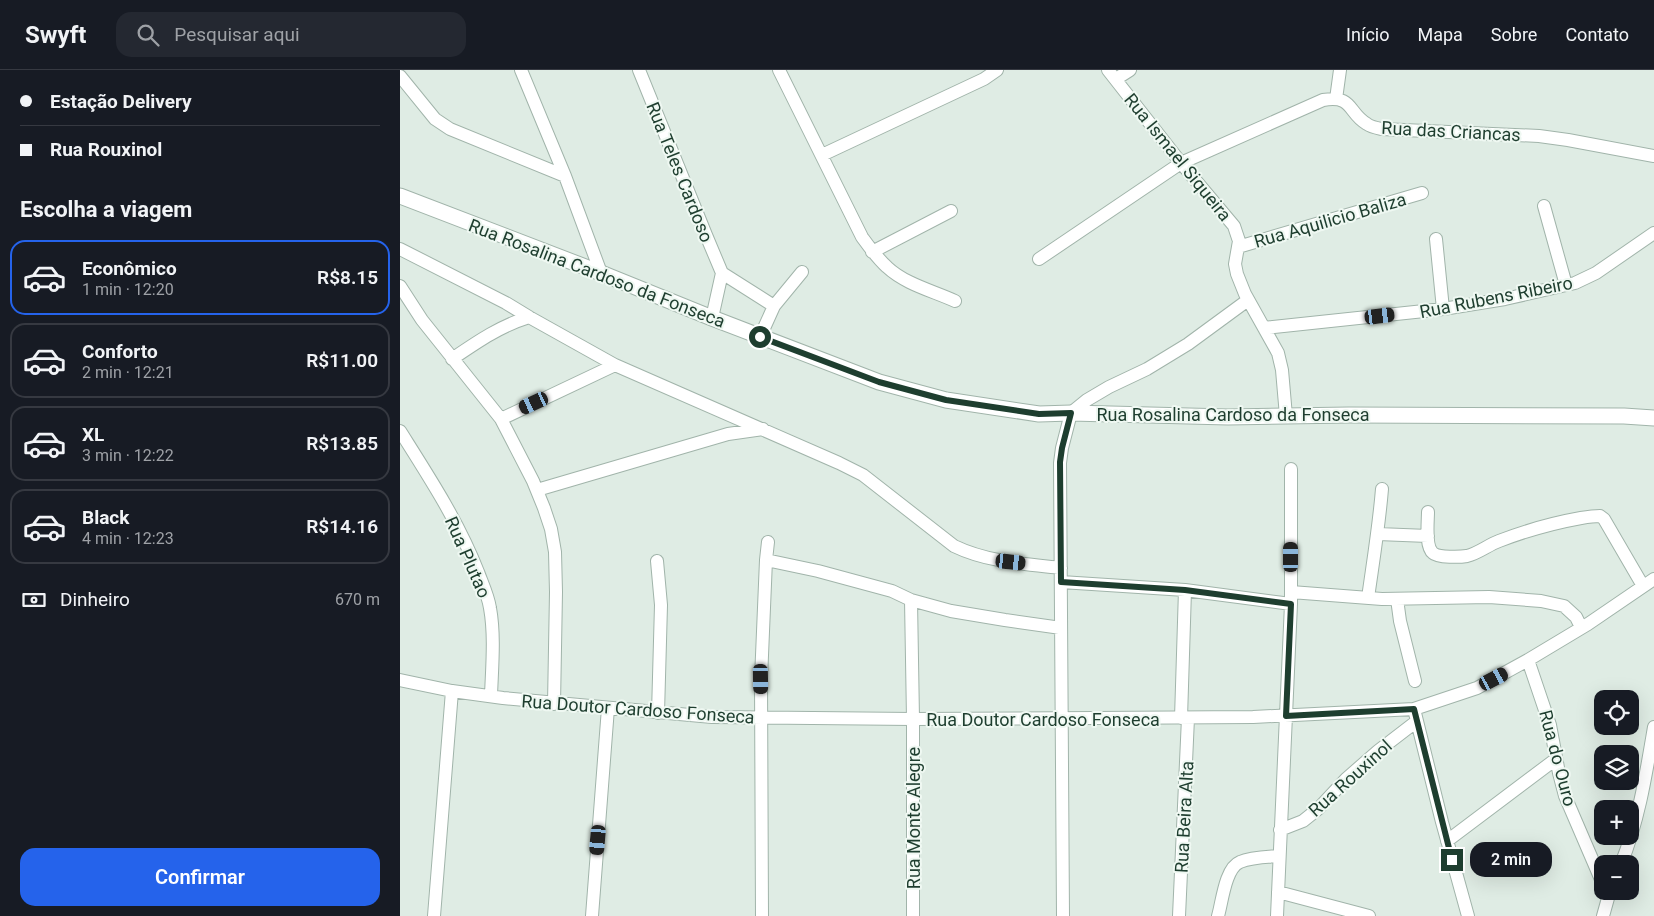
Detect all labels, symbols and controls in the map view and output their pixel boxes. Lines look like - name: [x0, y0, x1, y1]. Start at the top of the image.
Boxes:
- search box: [116, 12, 466, 57]
- text: Swyft: [25, 21, 86, 49]
- icon: search: [134, 21, 162, 49]
- text: Pesquisar aqui: [174, 23, 300, 46]
- text: Início: [1346, 24, 1389, 45]
- text: Mapa: [1417, 24, 1463, 45]
- text: Sobre: [1491, 24, 1537, 45]
- text: Contato: [1565, 24, 1629, 45]
- street label: Rua Ismael Siqueira: [1120, 89, 1236, 225]
- text: Estação Delivery: [50, 90, 192, 113]
- street label: Rua Teles Cardoso: [642, 99, 718, 245]
- street label: Rua das Criancas: [1381, 117, 1521, 145]
- text: Rua Rouxinol: [50, 138, 162, 161]
- street label: Rua Aquilicio Baliza: [1251, 188, 1409, 252]
- text: Escolha a viagem: [20, 197, 192, 222]
- street label: Rua Rosalina Cardoso da Fonseca: [466, 214, 728, 332]
- icon: car: [22, 255, 67, 300]
- text: Econômico: [82, 257, 177, 280]
- text: R$8.15: [317, 266, 378, 289]
- street label: Rua Rubens Ribeiro: [1418, 272, 1574, 322]
- text: 1 min · 12:20: [82, 280, 174, 299]
- car: [1364, 307, 1395, 325]
- route start: [749, 326, 771, 348]
- icon: car: [22, 338, 67, 383]
- text: Conforto: [82, 340, 158, 363]
- text: R$11.00: [306, 349, 378, 372]
- text: 2 min · 12:21: [82, 363, 174, 382]
- car: [517, 390, 550, 416]
- street label: Rua Rosalina Cardoso da Fonseca: [1097, 404, 1369, 425]
- icon: car: [22, 421, 67, 466]
- text: XL: [82, 423, 104, 446]
- text: R$13.85: [306, 432, 378, 455]
- text: 3 min · 12:22: [82, 446, 174, 465]
- icon: car: [22, 504, 67, 549]
- text: Black: [82, 506, 129, 529]
- street label: Rua Plutao: [441, 513, 495, 601]
- text: R$14.16: [306, 515, 378, 538]
- text: 4 min · 12:23: [82, 529, 174, 548]
- car: [1283, 542, 1298, 572]
- car: [995, 553, 1026, 571]
- icon: cash: [20, 586, 48, 614]
- text: Dinheiro: [60, 588, 130, 611]
- text: 670 m: [335, 590, 380, 609]
- car: [753, 664, 768, 694]
- car: [1477, 665, 1510, 693]
- street label: Rua Doutor Cardoso Fonseca: [521, 690, 755, 728]
- map controls: [1594, 690, 1639, 900]
- button: locate: [1594, 690, 1639, 735]
- street label: Rua do Ouro: [1535, 708, 1581, 808]
- street label: Rua Doutor Cardoso Fonseca: [926, 709, 1160, 730]
- street label: Rua Rouxinol: [1304, 735, 1396, 821]
- button: layers: [1594, 745, 1639, 790]
- street label: Rua Monte Alegre: [903, 747, 924, 889]
- street label: Rua Beira Alta: [1171, 760, 1197, 874]
- button: +: [1594, 800, 1639, 845]
- car: [589, 824, 606, 856]
- callout: 2 min: [1470, 842, 1552, 878]
- button: Confirmar: [20, 848, 380, 906]
- route end: [1441, 849, 1463, 871]
- text: 2 min: [1491, 850, 1531, 869]
- button: −: [1594, 855, 1639, 900]

